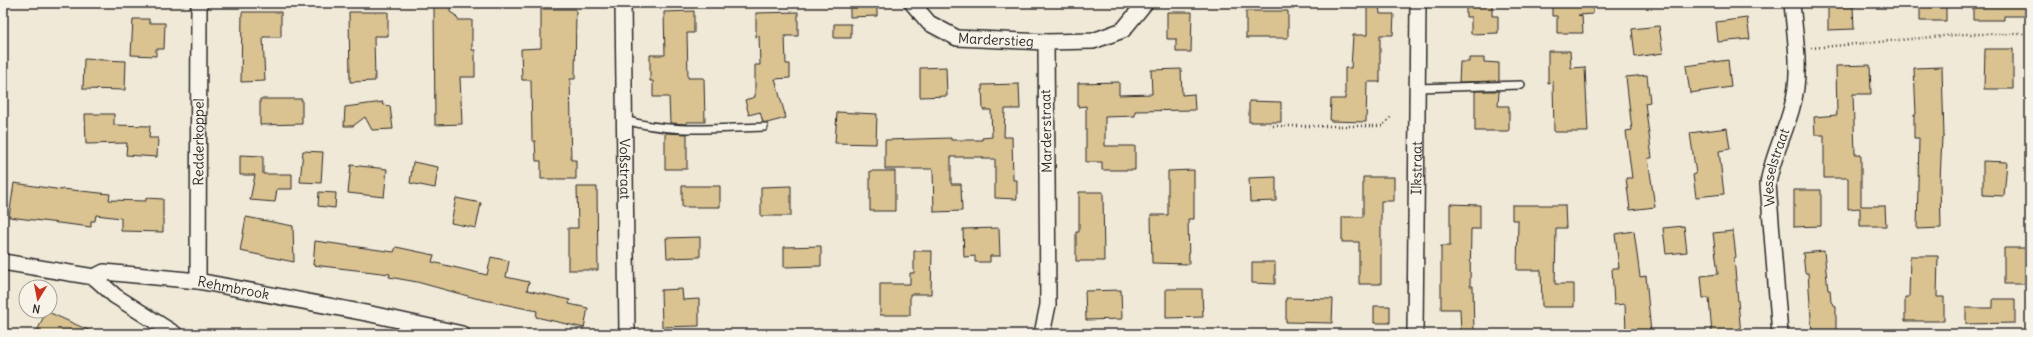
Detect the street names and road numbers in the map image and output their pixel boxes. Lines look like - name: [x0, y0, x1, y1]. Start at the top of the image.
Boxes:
- street label: Marderstieg: [958, 29, 1034, 50]
- street label: Marderstraat: [1036, 89, 1056, 173]
- street label: Redderkoppel: [189, 98, 208, 186]
- street label: Wesselstraat: [1759, 126, 1794, 207]
- street label: Voßstraat: [616, 138, 634, 200]
- street label: Ilkstraat: [1407, 141, 1426, 195]
- street label: Rehmbrook: [196, 272, 271, 303]

